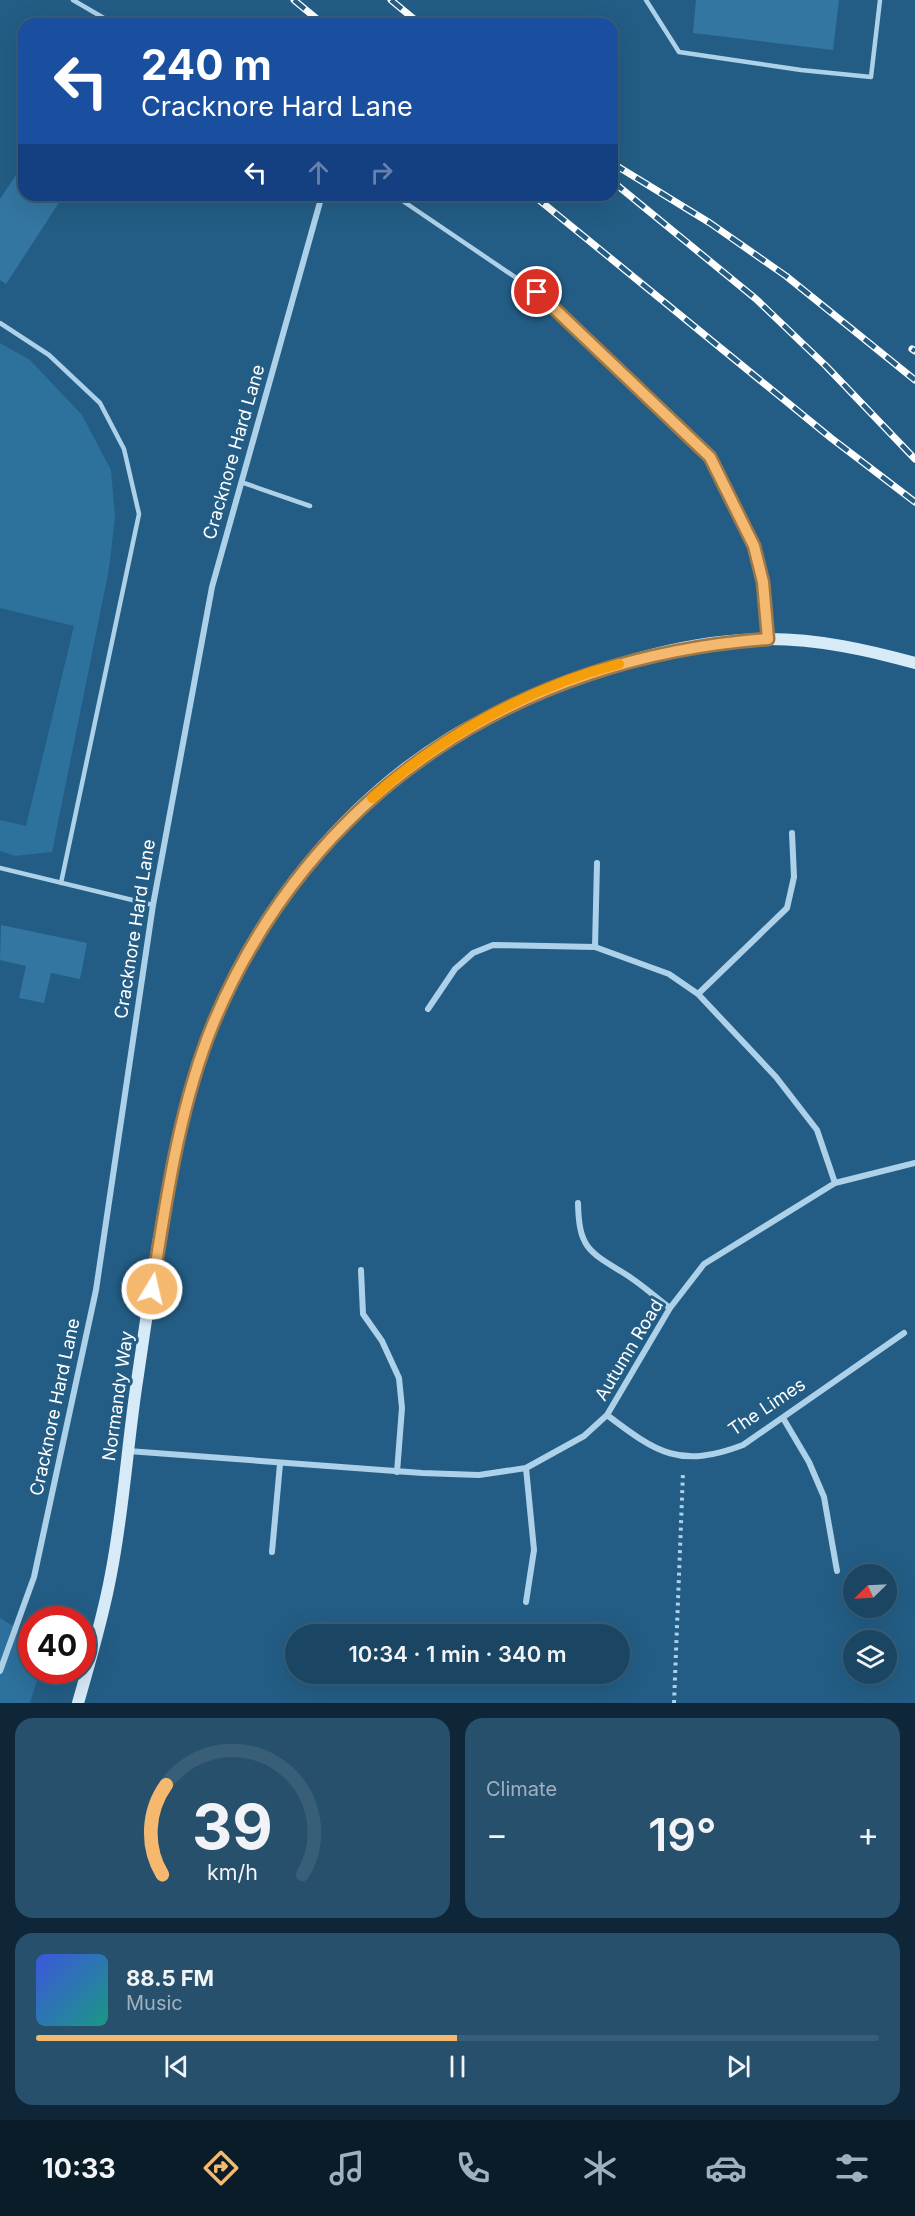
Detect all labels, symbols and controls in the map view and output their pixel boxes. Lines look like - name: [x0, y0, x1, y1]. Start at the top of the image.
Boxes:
- text: 240 m: [141, 39, 272, 90]
- icon: left: [42, 42, 120, 120]
- text: Cracknore Hard Lane: [141, 90, 413, 123]
- icon: left: [239, 156, 272, 189]
- icon: ahead: [302, 156, 335, 189]
- icon: right: [365, 156, 398, 189]
- pin: [511, 266, 562, 317]
- icon: arrive: [520, 275, 553, 308]
- street label: Cracknore Hard Lane: [198, 362, 269, 542]
- street label: Cracknore Hard Lane: [110, 838, 159, 1020]
- position arrow: [120, 1257, 184, 1321]
- street label: Autumn Road: [590, 1295, 667, 1404]
- street label: Cracknore Hard Lane: [25, 1316, 84, 1498]
- street label: Normandy Way: [98, 1330, 137, 1462]
- street label: The Limes: [724, 1373, 809, 1440]
- north arrow: [843, 1564, 897, 1618]
- map controls: [843, 1564, 897, 1684]
- speed limit sign: 40: [18, 1606, 96, 1684]
- button: layers: [843, 1630, 897, 1684]
- text: 10:34 · 1 min · 340 m: [348, 1641, 567, 1667]
- text: Climate: [486, 1777, 557, 1801]
- text: 39: [192, 1789, 273, 1864]
- text: 19°: [648, 1807, 717, 1862]
- text: −: [486, 1814, 508, 1854]
- text: +: [857, 1814, 879, 1854]
- text: km/h: [207, 1859, 258, 1885]
- text: 88.5 FM: [126, 1965, 214, 1991]
- text: Music: [126, 1991, 183, 2015]
- icon: previous: [160, 2050, 193, 2083]
- icon: pause: [441, 2050, 474, 2083]
- icon: next: [722, 2050, 755, 2083]
- icon: directions: [200, 2147, 242, 2189]
- icon: music: [326, 2147, 368, 2189]
- icon: phone: [452, 2147, 494, 2189]
- icon: climate: [579, 2147, 621, 2189]
- icon: car: [705, 2147, 747, 2189]
- icon: filters: [831, 2147, 873, 2189]
- text: 10:33: [42, 2152, 116, 2185]

